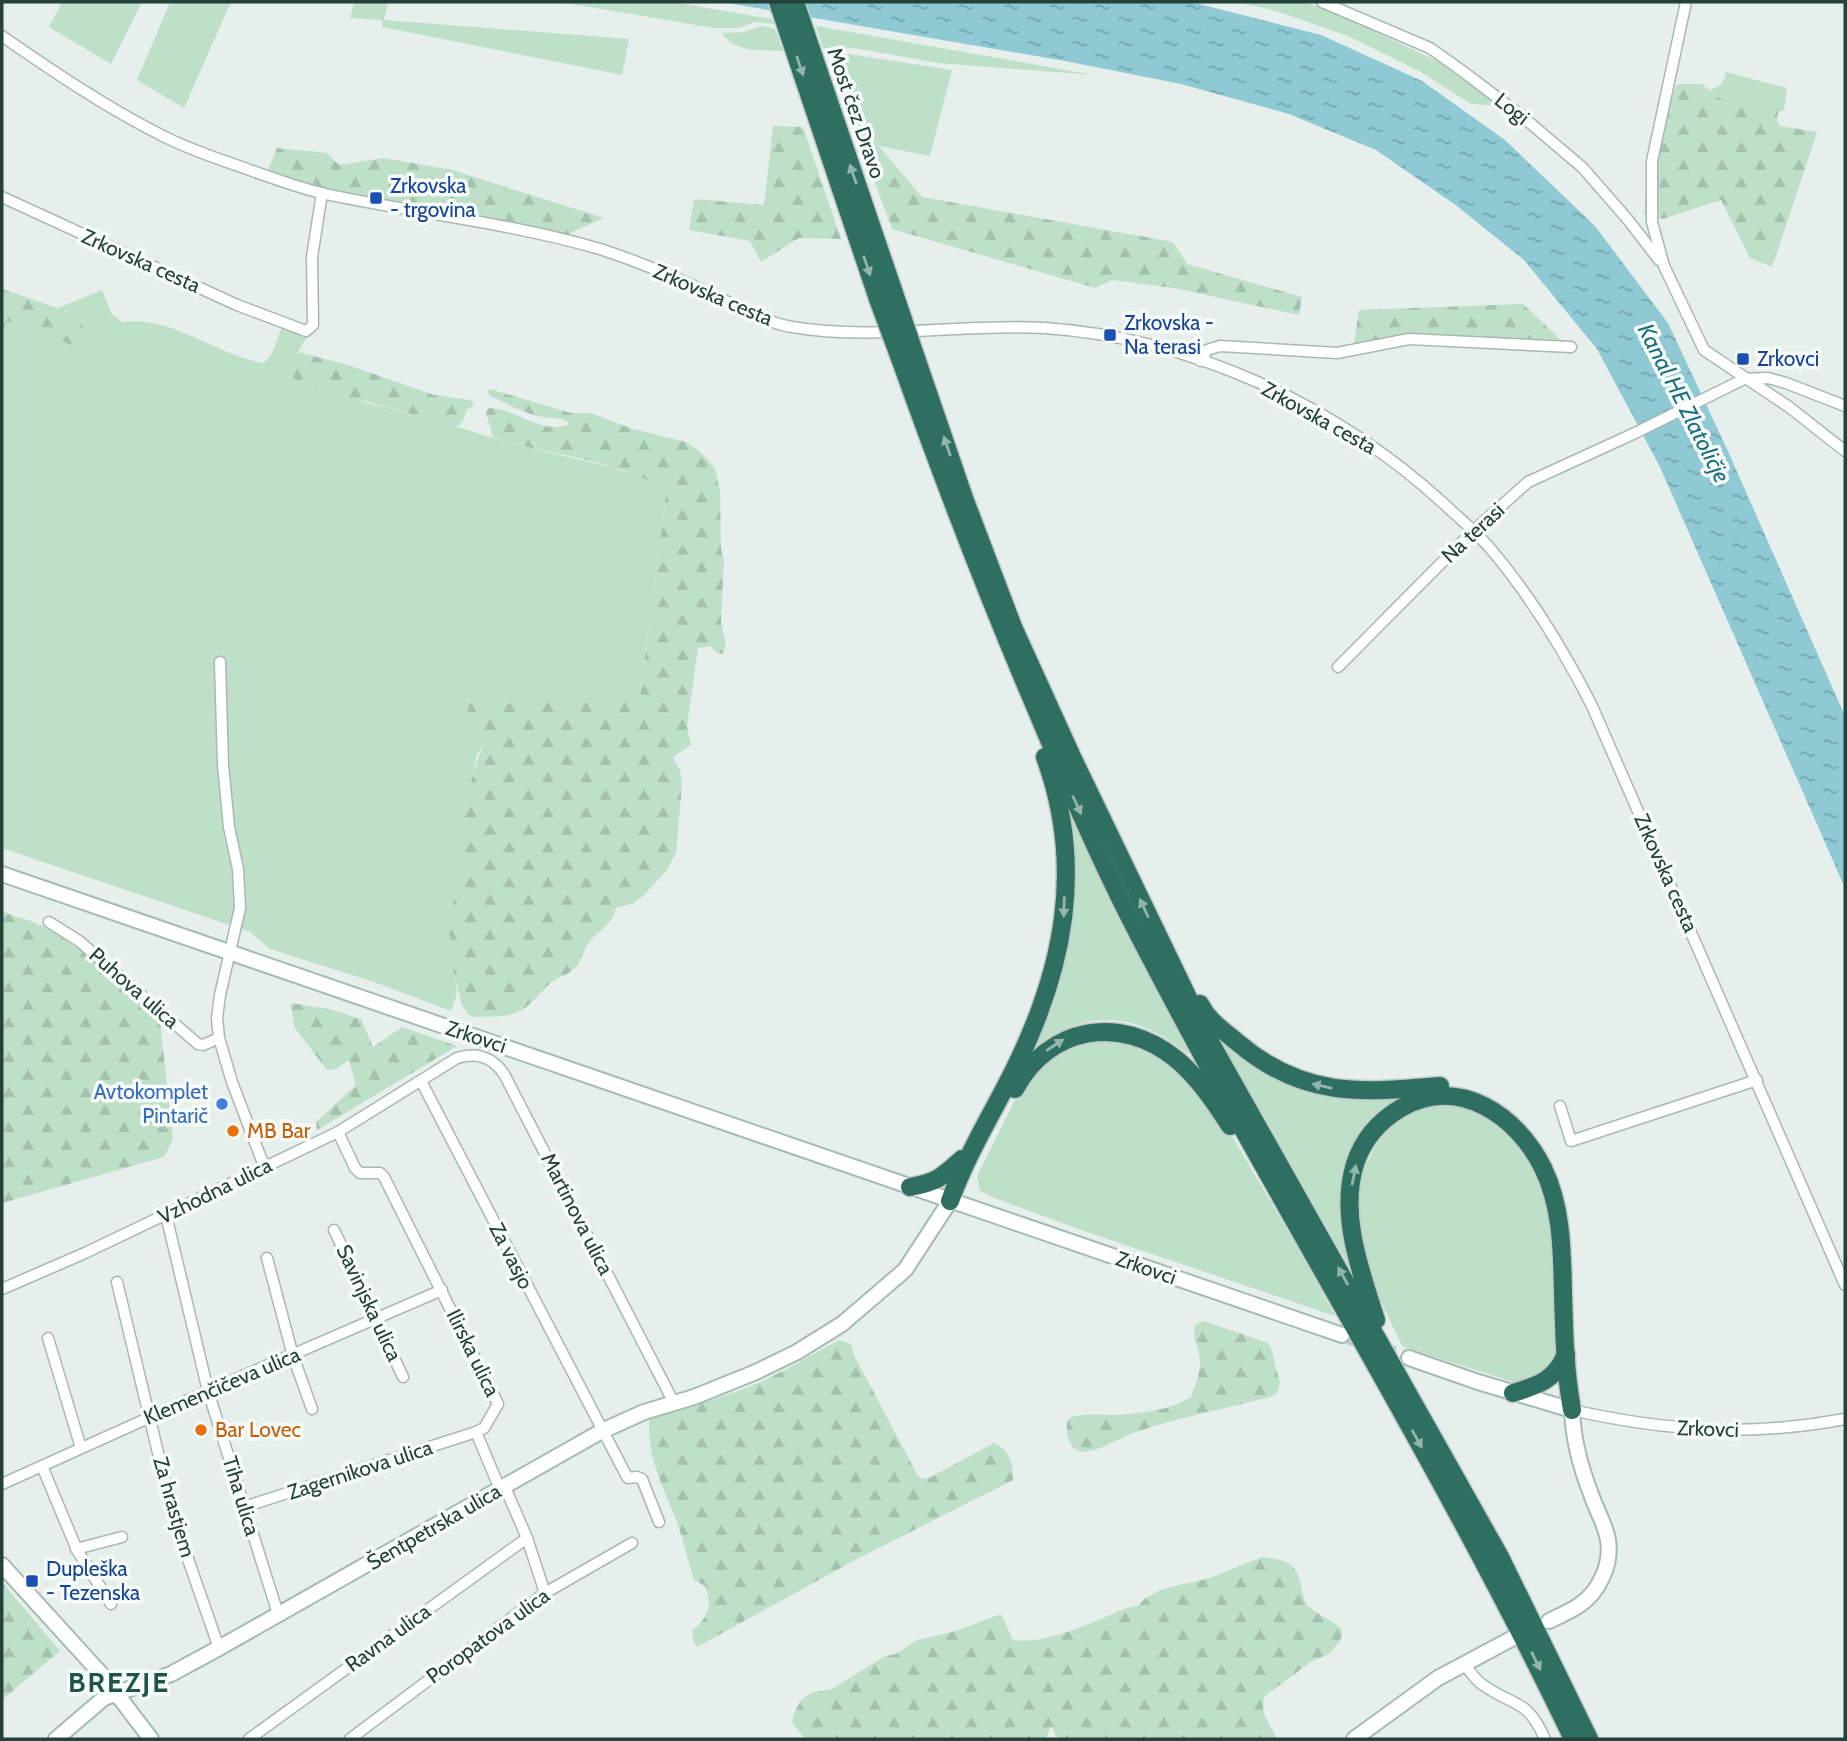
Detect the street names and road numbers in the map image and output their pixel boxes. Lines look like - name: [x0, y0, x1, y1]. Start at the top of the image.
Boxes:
- street label: Most čez Dravo: [822, 44, 891, 182]
- street label: Logi: [1490, 87, 1535, 130]
- street label: Zrkovska cesta: [78, 223, 204, 298]
- street label: Zrkovska cesta: [650, 258, 777, 331]
- street label: Zrkovska cesta: [1258, 376, 1381, 459]
- street label: Na terasi: [1436, 497, 1509, 568]
- street label: Zrkovska cesta: [1629, 810, 1704, 936]
- street label: Puhova ulica: [84, 942, 184, 1033]
- street label: Zrkovci: [443, 1015, 510, 1058]
- street label: Martinova ulica: [536, 1149, 619, 1279]
- street label: Vzhodna ulica: [154, 1152, 276, 1229]
- street label: Za vasjo: [483, 1218, 539, 1294]
- street label: Savinjska ulica: [331, 1241, 407, 1365]
- street label: Zrkovci: [1113, 1246, 1180, 1289]
- street label: Ilirska ulica: [442, 1305, 505, 1401]
- street label: Klemenčičeva ulica: [140, 1341, 304, 1430]
- street label: Zrkovci: [1677, 1415, 1740, 1442]
- street label: Zagernikova ulica: [284, 1434, 435, 1505]
- street label: Tiha ulica: [218, 1453, 265, 1539]
- street label: Za hrastjem: [147, 1454, 201, 1560]
- street label: Šentpetrska ulica: [362, 1478, 505, 1575]
- street label: Poropatova ulica: [421, 1583, 554, 1689]
- street label: Ravna ulica: [340, 1598, 435, 1677]

